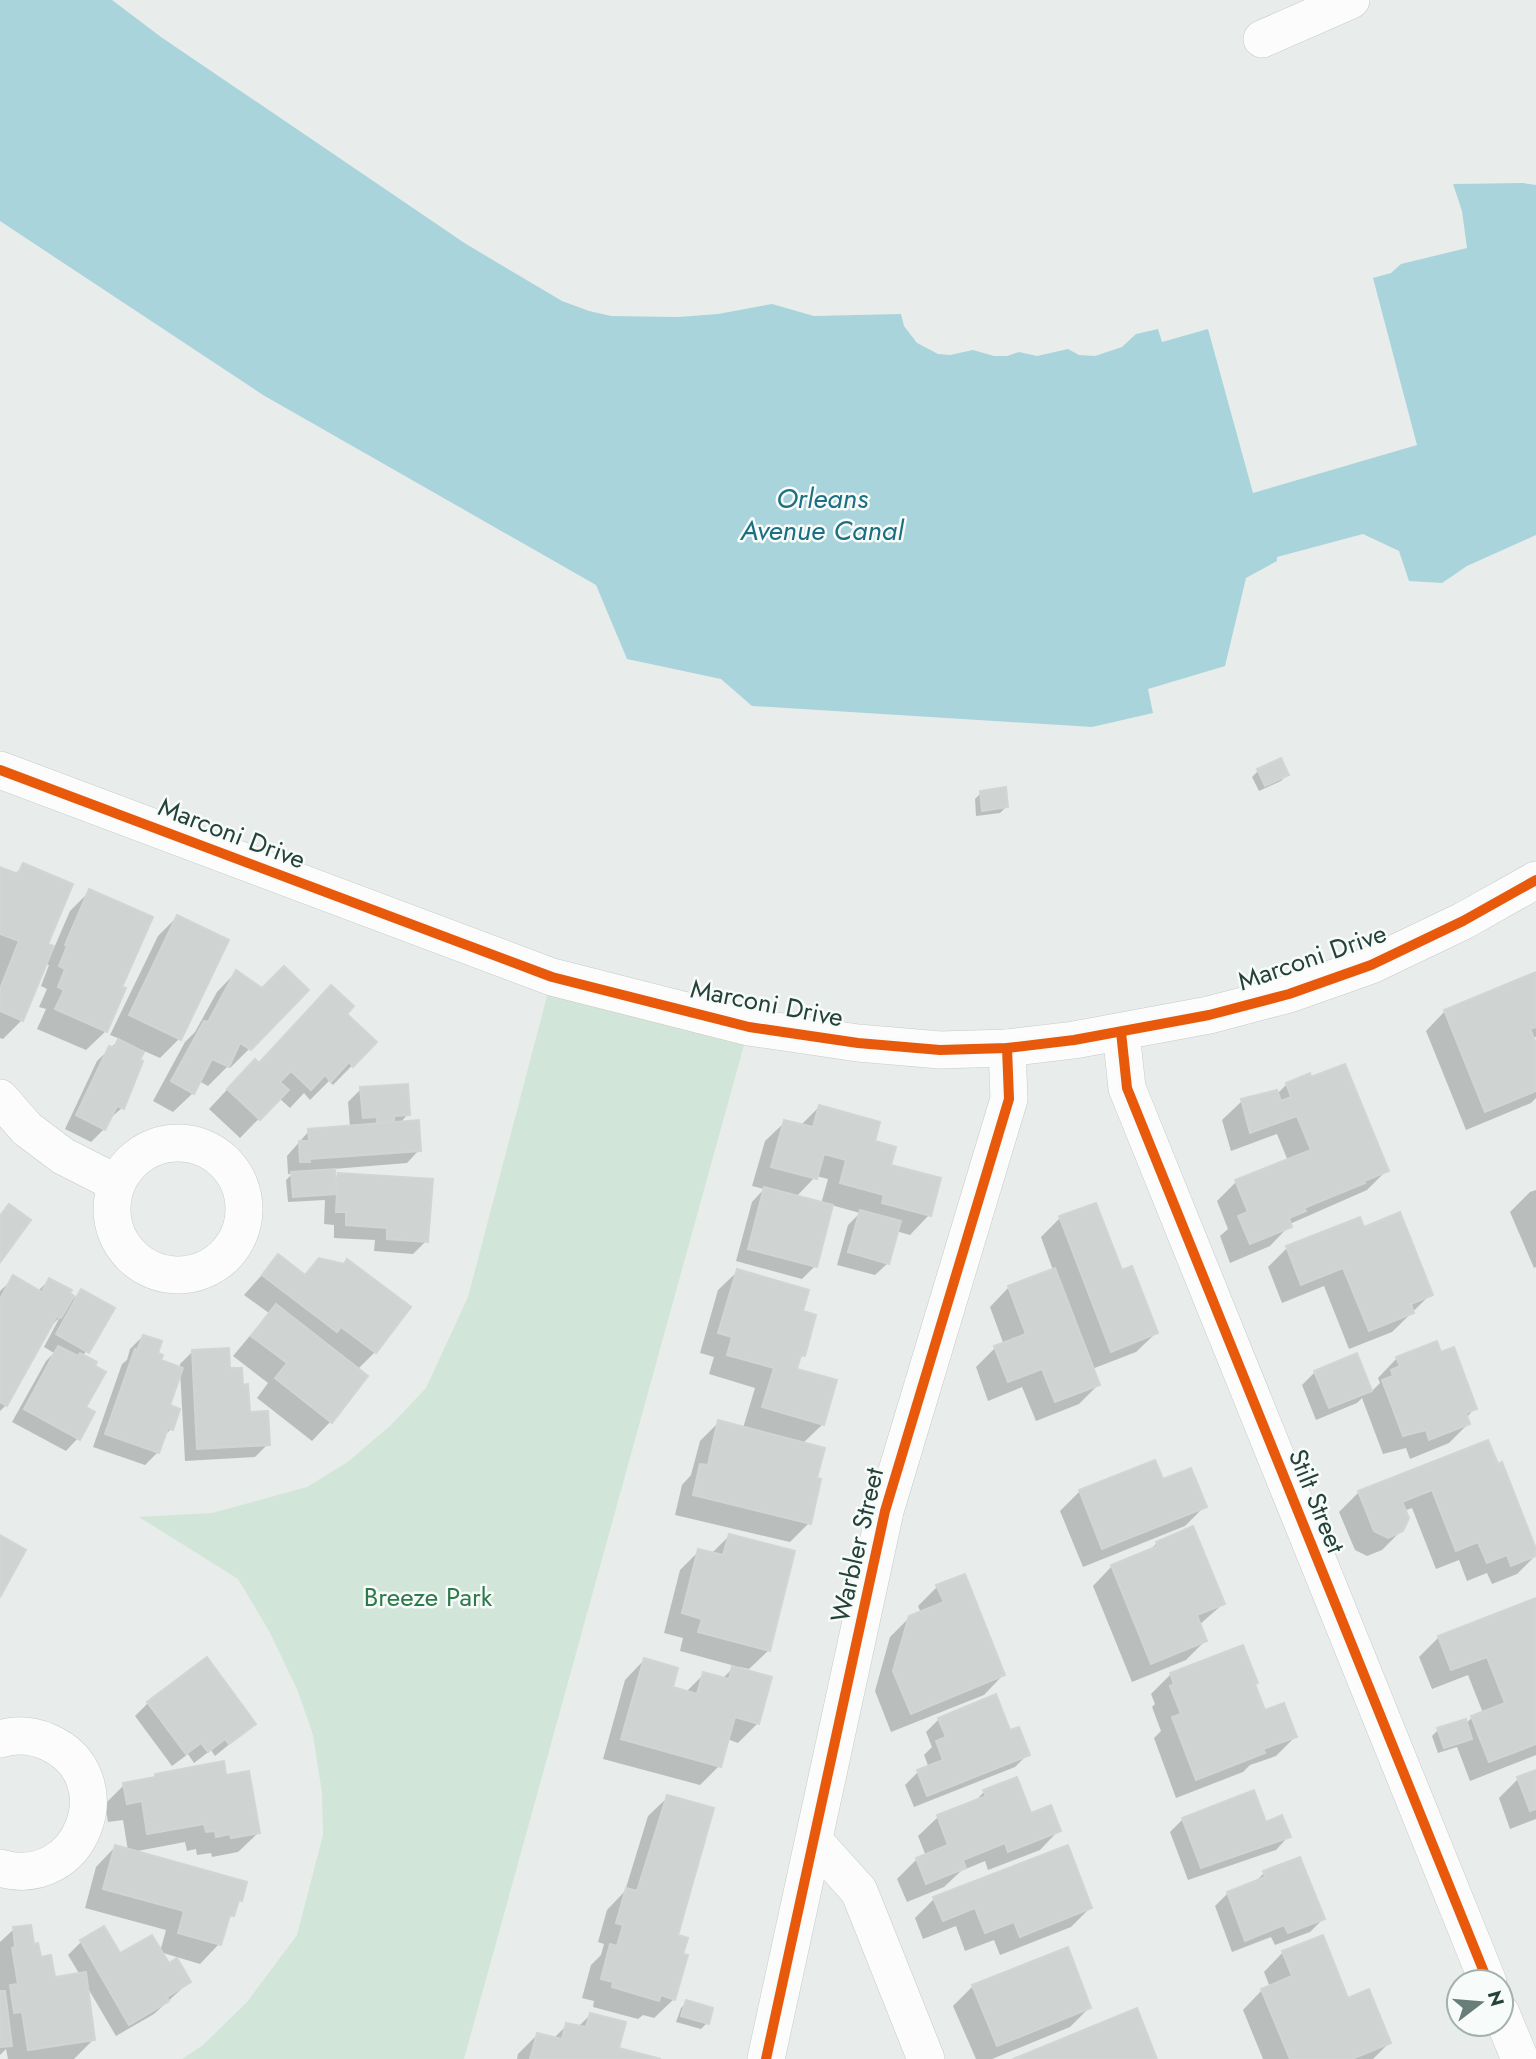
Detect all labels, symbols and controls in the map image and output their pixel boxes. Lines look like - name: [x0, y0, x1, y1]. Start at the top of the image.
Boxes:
- water label: Orleans Avenue Canal: [739, 478, 905, 551]
- street label: Marconi Drive: [153, 788, 311, 878]
- street label: Marconi Drive: [1233, 914, 1391, 1000]
- street label: Marconi Drive: [687, 970, 847, 1036]
- street label: Stilt Street: [1279, 1443, 1355, 1559]
- street label: Warbler Street: [821, 1463, 893, 1626]
- park label: Breeze Park: [364, 1578, 493, 1616]
- north arrow: [1445, 1968, 1515, 2038]
- text: N: [1481, 1987, 1511, 2009]

